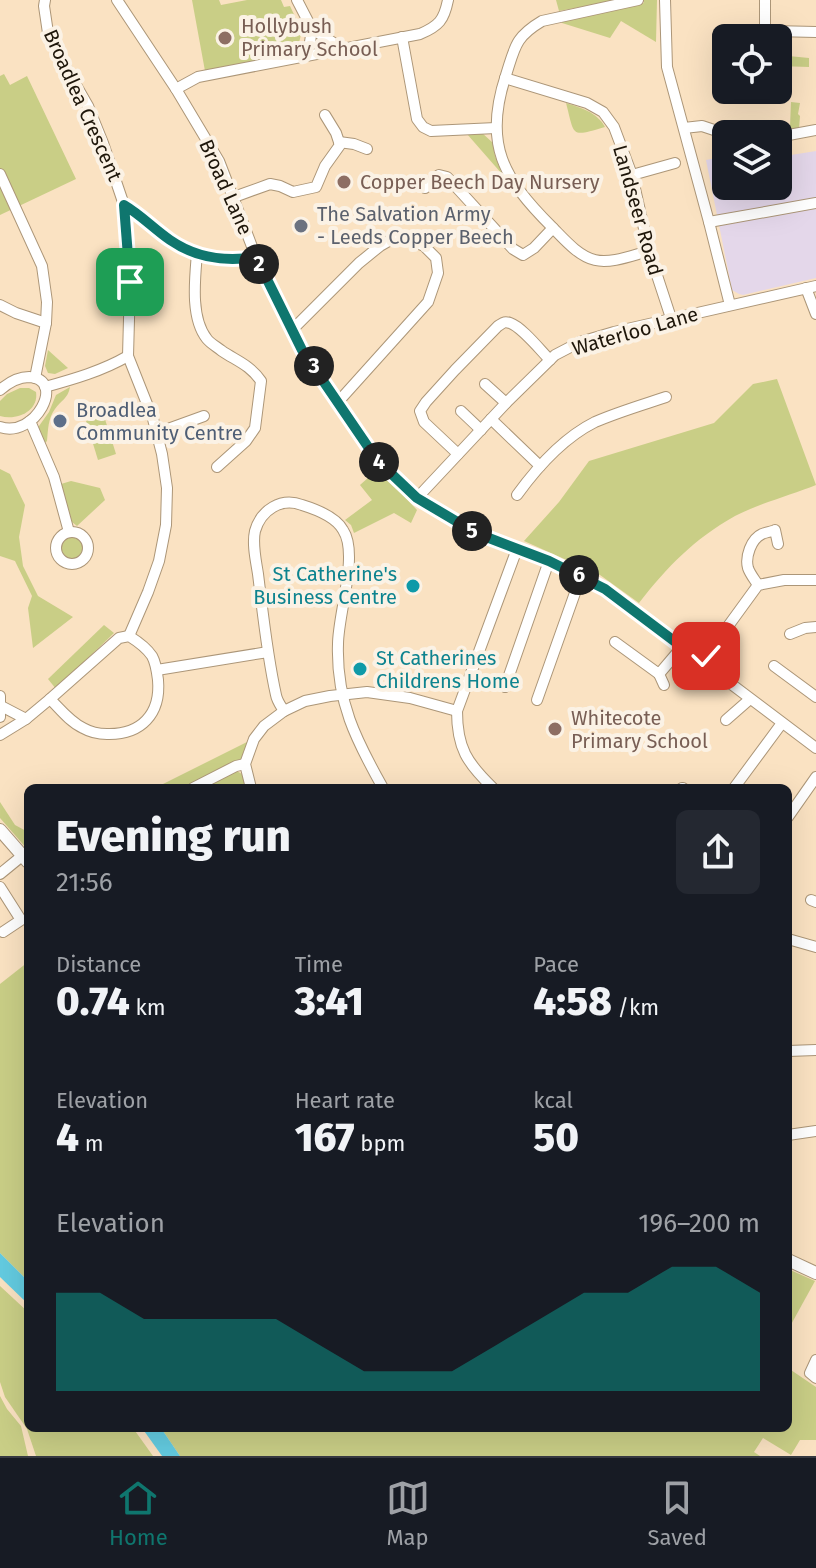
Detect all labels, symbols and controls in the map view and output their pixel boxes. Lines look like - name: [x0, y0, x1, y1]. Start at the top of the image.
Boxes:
- place label: Hollybush Primary School: [241, 14, 378, 61]
- map controls: [712, 24, 792, 200]
- button: locate: [712, 24, 792, 104]
- street label: Broadlea Crescent: [39, 25, 128, 185]
- marker: Hollybush Primary School: [216, 29, 234, 47]
- button: layers: [712, 120, 792, 200]
- street label: Broad Lane: [194, 135, 258, 239]
- street label: Landseer Road: [608, 142, 668, 278]
- place label: Copper Beech Day Nursery: [360, 170, 600, 194]
- marker: Copper Beech Day Nursery: [335, 173, 353, 191]
- place label: The Salvation Army - Leeds Copper Beech: [317, 202, 514, 249]
- marker: The Salvation Army - Leeds Copper Beech: [292, 217, 310, 235]
- pin: 2: [239, 244, 279, 284]
- pin: [96, 248, 164, 316]
- text: 2: [253, 250, 265, 277]
- icon: arrive: [108, 260, 152, 304]
- street label: Waterloo Lane: [569, 302, 701, 360]
- pin: 3: [294, 346, 334, 386]
- text: 3: [308, 352, 320, 379]
- place label: Broadlea Community Centre: [76, 398, 243, 445]
- marker: Broadlea Community Centre: [51, 412, 69, 430]
- pin: 4: [359, 442, 399, 482]
- text: 4: [373, 448, 385, 475]
- pin: 5: [452, 511, 492, 551]
- text: 5: [466, 517, 478, 544]
- pin: 6: [559, 555, 599, 595]
- text: 6: [573, 561, 585, 588]
- place label: St Catherine's Business Centre: [253, 562, 397, 609]
- marker: St Catherine's Business Centre: [404, 577, 422, 595]
- pin: [672, 622, 740, 690]
- icon: check: [684, 634, 728, 678]
- place label: St Catherines Childrens Home: [376, 646, 520, 693]
- marker: St Catherines Childrens Home: [351, 660, 369, 678]
- place label: Whitecote Primary School: [571, 706, 708, 753]
- marker: Whitecote Primary School: [546, 720, 564, 738]
- text: Evening run: [56, 810, 291, 863]
- button: share: [676, 810, 760, 894]
- text: 21:56: [56, 867, 113, 898]
- text: Distance: [56, 951, 141, 978]
- text: Time: [295, 951, 343, 978]
- text: Pace: [533, 951, 579, 978]
- text: 0.74: [56, 978, 130, 1026]
- text: 3:41: [295, 978, 364, 1026]
- text: 4:58: [533, 978, 612, 1026]
- text: km: [130, 994, 166, 1021]
- text: /km: [612, 994, 659, 1021]
- text: Elevation: [56, 1087, 148, 1114]
- text: Heart rate: [295, 1087, 395, 1114]
- text: kcal: [533, 1087, 573, 1114]
- text: 4: [56, 1114, 79, 1162]
- text: 167: [295, 1114, 355, 1162]
- text: 50: [533, 1114, 579, 1162]
- text: m: [79, 1130, 104, 1157]
- text: bpm: [355, 1130, 405, 1157]
- text: Elevation: [56, 1208, 165, 1239]
- text: 196–200 m: [638, 1208, 760, 1239]
- tab: Home: [109, 1476, 168, 1551]
- tab: Map: [386, 1476, 430, 1551]
- tab: Saved: [648, 1476, 707, 1551]

